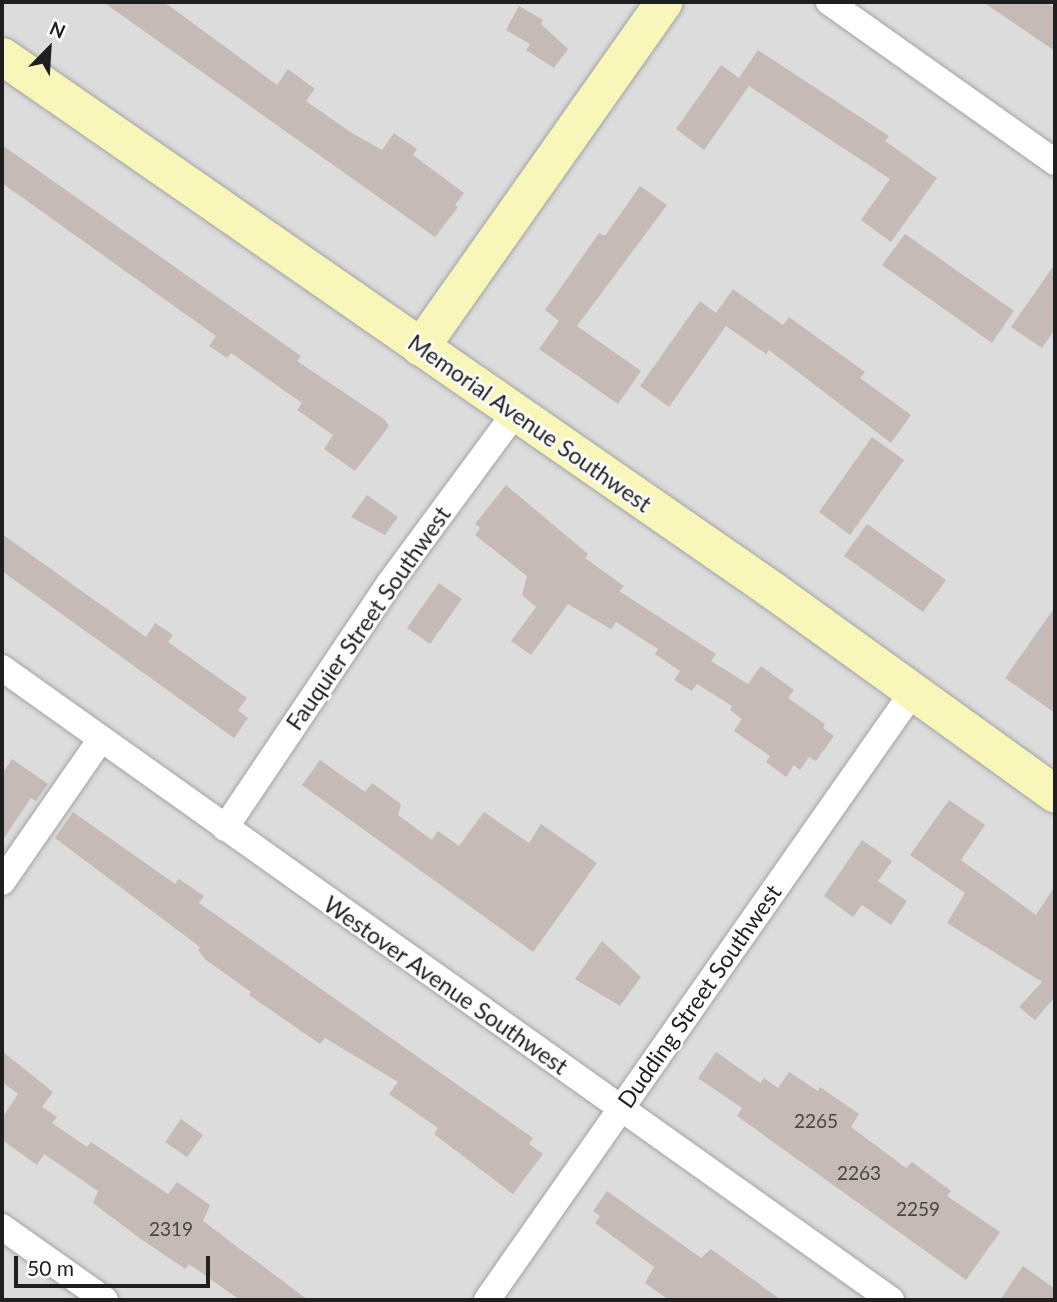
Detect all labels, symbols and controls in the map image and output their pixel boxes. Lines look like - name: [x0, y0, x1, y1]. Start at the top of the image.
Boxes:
- north arrow: [14, 14, 84, 84]
- text: N: [46, 16, 69, 43]
- street label: Memorial Avenue Southwest: [403, 328, 657, 518]
- street label: Fauquier Street Southwest: [280, 501, 456, 735]
- street label: Dudding Street Southwest: [611, 879, 787, 1113]
- street label: Westover Avenue Southwest: [318, 890, 574, 1080]
- house number: 2265: [794, 1110, 838, 1132]
- house number: 2263: [837, 1162, 881, 1184]
- house number: 2259: [896, 1198, 940, 1220]
- house number: 2319: [149, 1218, 193, 1240]
- scale bar: [18, 1242, 214, 1286]
- text: 50 m: [27, 1255, 74, 1280]

